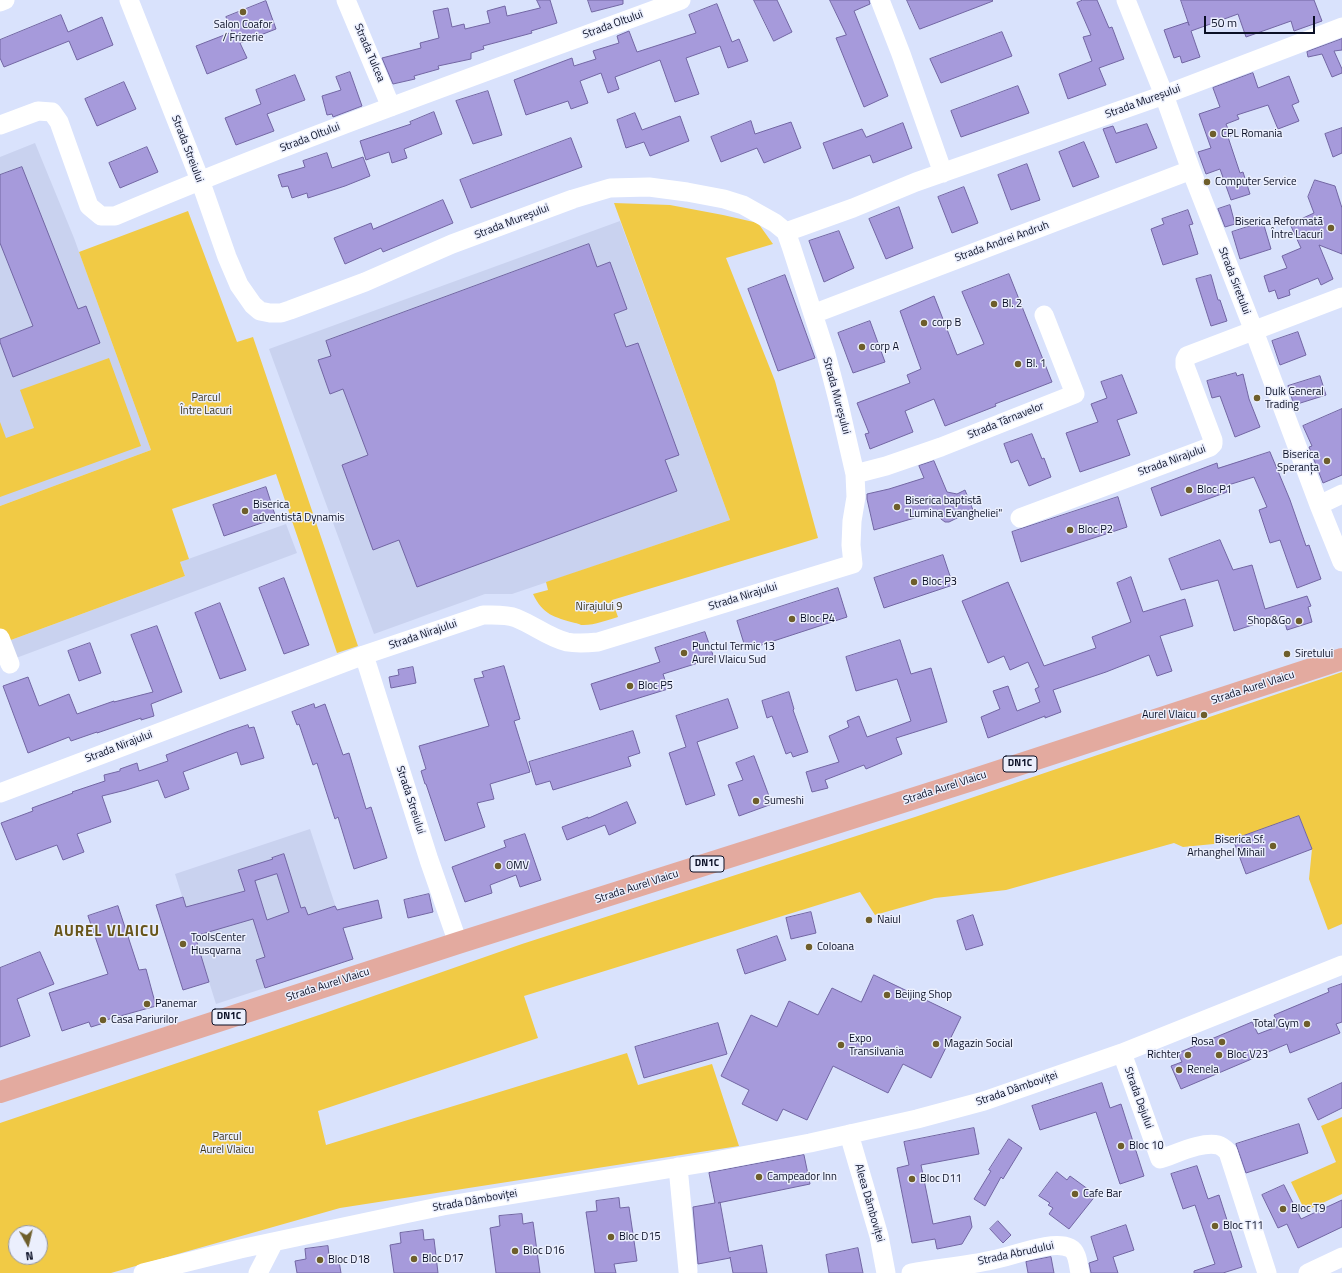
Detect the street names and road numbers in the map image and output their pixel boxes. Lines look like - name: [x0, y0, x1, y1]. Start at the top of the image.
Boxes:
- street label: Strada Oltului: [581, 8, 645, 42]
- street label: Strada Tulcea: [351, 22, 387, 84]
- street label: Strada Mureșului: [1104, 82, 1182, 122]
- street label: Strada Streiului: [168, 114, 206, 184]
- street label: Strada Oltului: [278, 121, 342, 155]
- street label: Strada Mureșului: [473, 202, 551, 242]
- street label: Strada Andrei Andruh: [953, 219, 1051, 265]
- street label: Strada Siretului: [1215, 246, 1253, 316]
- street label: Strada Mureșului: [819, 356, 853, 436]
- street label: Strada Târnavelor: [966, 400, 1046, 442]
- street label: Strada Nirajului: [1136, 443, 1208, 479]
- street label: Strada Nirajului: [707, 580, 779, 614]
- street label: Strada Nirajului: [387, 617, 459, 653]
- street label: Strada Aurel Vlaicu: [1210, 668, 1296, 708]
- street label: Strada Nirajului: [83, 728, 155, 766]
- road number: DN1C: [1003, 756, 1037, 772]
- street label: Strada Streiului: [393, 764, 427, 836]
- street label: Strada Aurel Vlaicu: [902, 768, 988, 808]
- road number: DN1C: [690, 856, 724, 872]
- street label: Strada Aurel Vlaicu: [594, 867, 680, 907]
- street label: Strada Aurel Vlaicu: [285, 965, 371, 1005]
- road number: DN1C: [212, 1009, 246, 1025]
- street label: Strada Dejului: [1121, 1065, 1155, 1131]
- street label: Strada Dâmboviței: [974, 1069, 1060, 1109]
- street label: Aleea Dâmboviței: [851, 1162, 887, 1244]
- street label: Strada Dâmboviței: [432, 1187, 518, 1215]
- street label: Strada Abrudului: [977, 1240, 1055, 1268]

